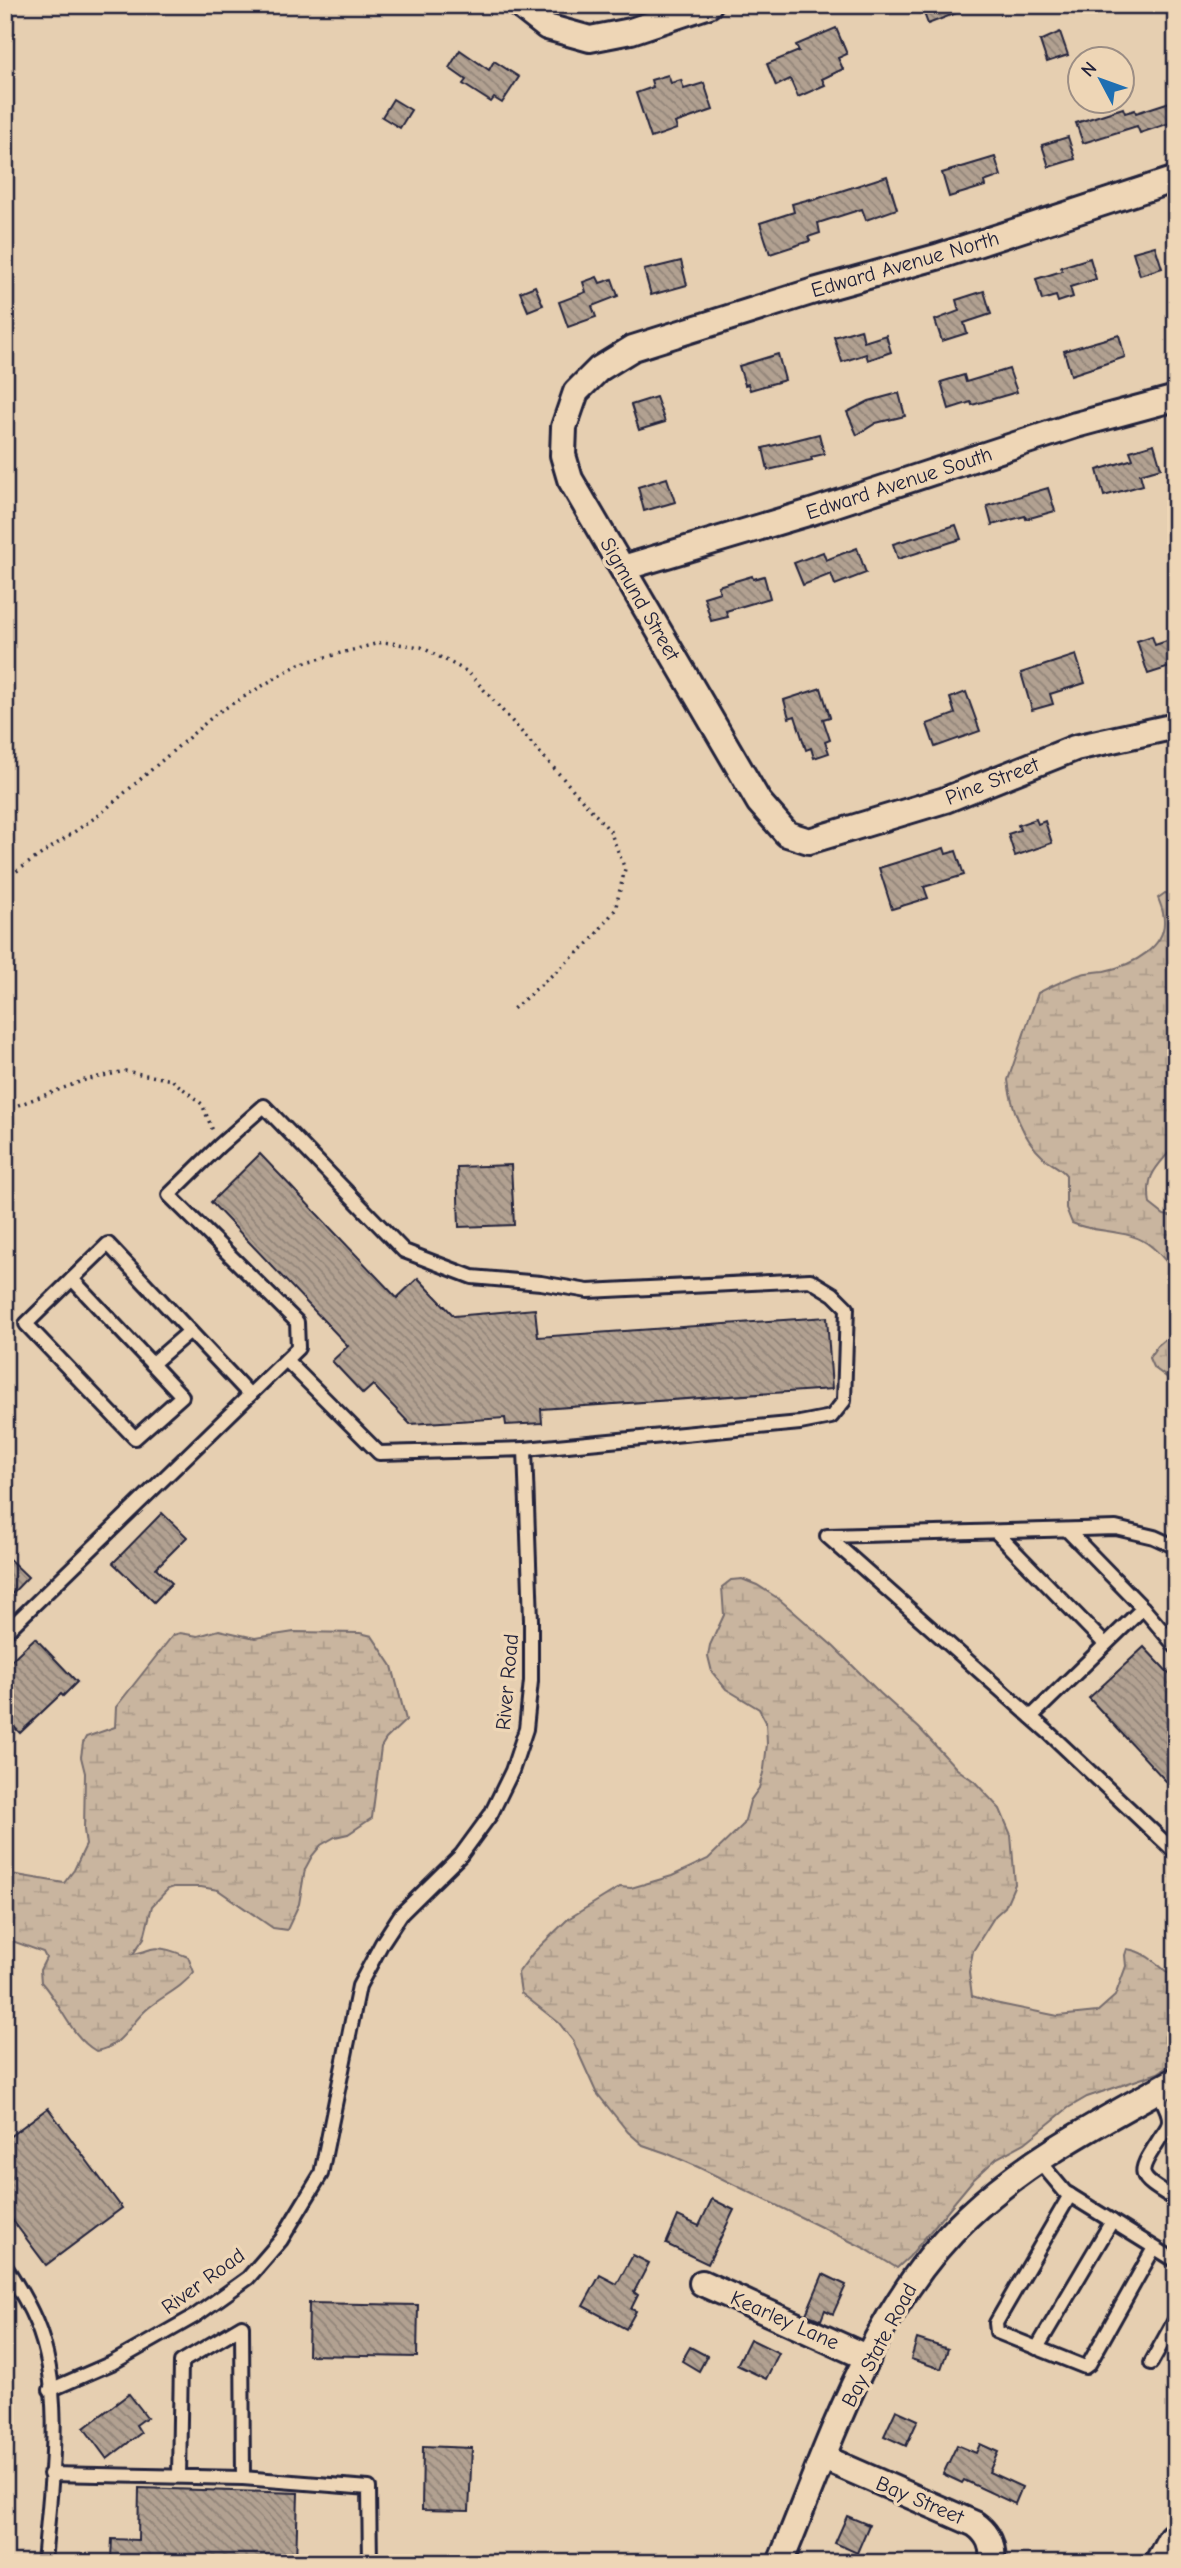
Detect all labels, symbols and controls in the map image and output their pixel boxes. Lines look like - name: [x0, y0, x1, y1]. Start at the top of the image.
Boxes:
- north arrow: [1066, 46, 1136, 116]
- text: N: [1077, 58, 1101, 81]
- street label: Edward Avenue North: [808, 226, 1002, 302]
- street label: Edward Avenue South: [803, 442, 995, 524]
- street label: Sigmund Street: [595, 533, 685, 666]
- street label: Pine Street: [942, 752, 1043, 810]
- street label: River Road: [491, 1633, 523, 1731]
- street label: River Road: [157, 2243, 249, 2319]
- street label: Bay State Road: [836, 2279, 922, 2411]
- street label: Kearley Lane: [727, 2285, 843, 2355]
- street label: Bay Street: [873, 2471, 968, 2530]

